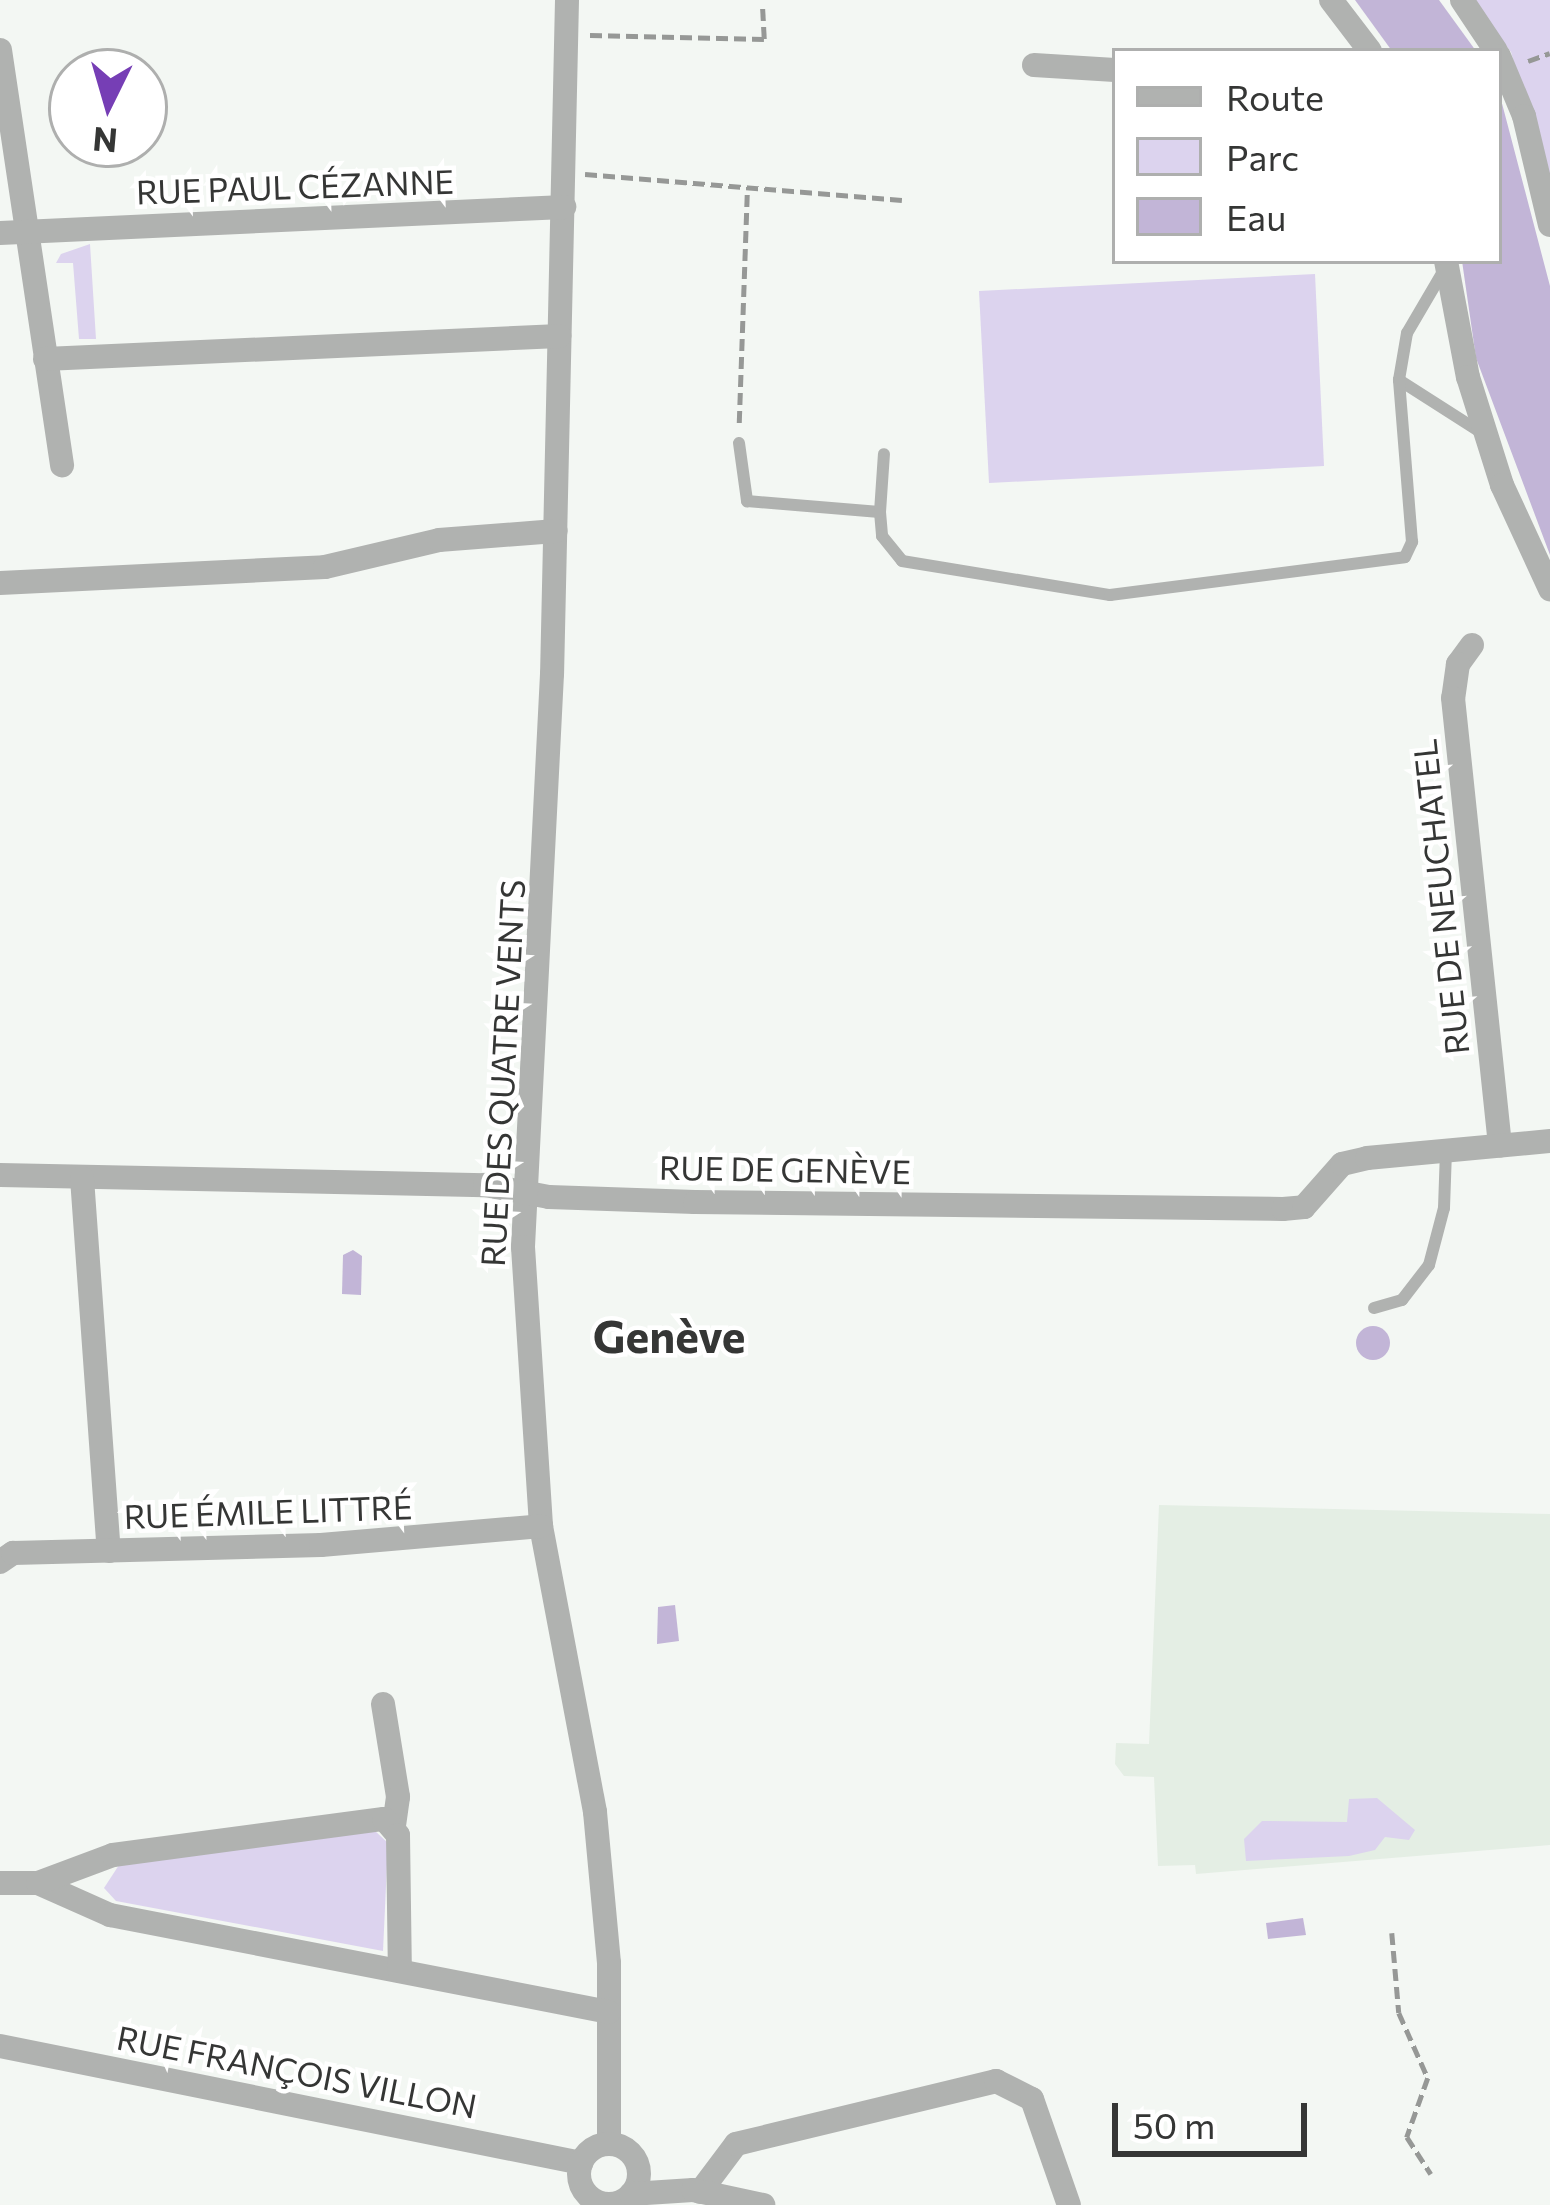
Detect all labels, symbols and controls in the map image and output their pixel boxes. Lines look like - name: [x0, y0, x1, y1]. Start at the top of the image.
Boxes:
- north arrow: [48, 48, 168, 168]
- legend: [1112, 48, 1502, 264]
- text: Route: [1226, 74, 1324, 118]
- text: N: [91, 120, 119, 163]
- text: Parc: [1226, 134, 1299, 178]
- street label: RUE PAUL CÉZANNE: [135, 161, 455, 211]
- text: Eau: [1226, 194, 1286, 238]
- street label: RUE DE NEUCHATEL: [1404, 737, 1476, 1057]
- street label: RUE DES QUATRE VENTS: [472, 878, 532, 1268]
- street label: RUE DE GENÈVE: [659, 1147, 911, 1191]
- district label: Genève: [593, 1308, 745, 1362]
- street label: RUE ÉMILE LITTRÉ: [123, 1486, 413, 1536]
- street label: RUE FRANÇOIS VILLON: [114, 2017, 480, 2125]
- scale bar: [1118, 2079, 1313, 2153]
- text: 50 m: [1133, 2102, 1215, 2146]

